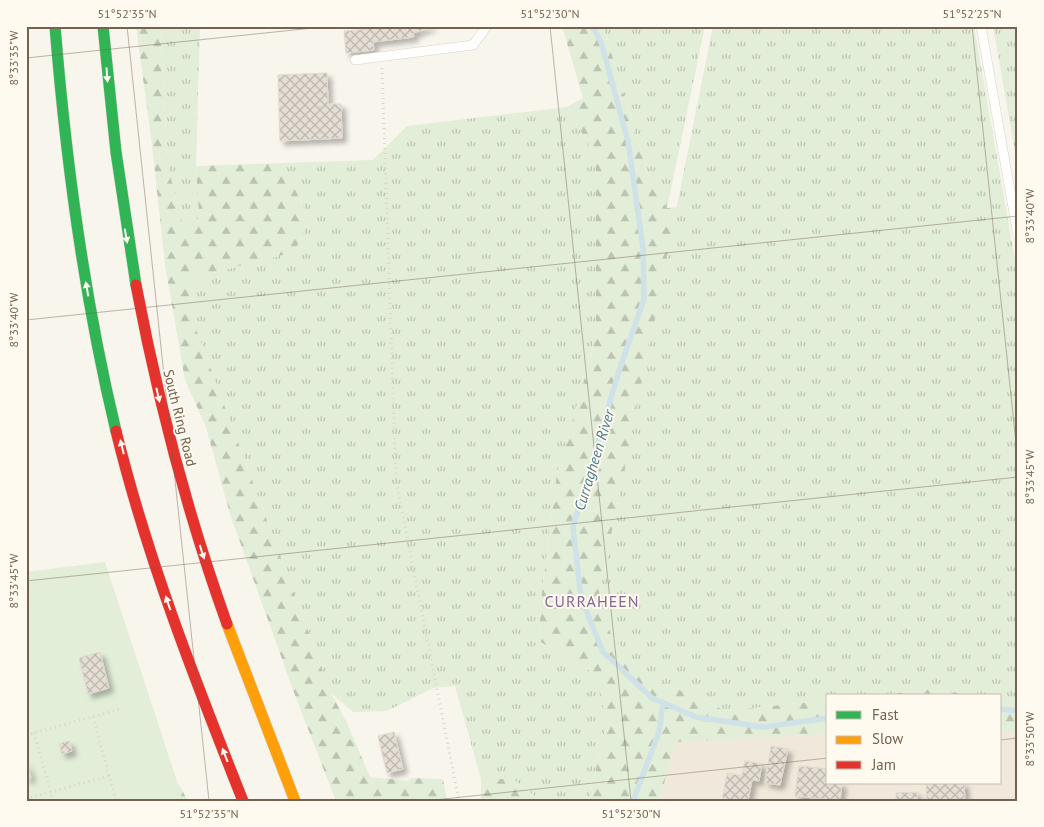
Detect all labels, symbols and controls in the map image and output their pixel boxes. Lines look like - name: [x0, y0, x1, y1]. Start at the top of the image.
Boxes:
- text: 51°52'35"N: [97, 6, 157, 21]
- text: 51°52'30"N: [520, 6, 580, 21]
- text: 51°52'25"N: [942, 6, 1002, 21]
- text: 8°33'35"W: [6, 31, 21, 85]
- one-way arrow: [103, 67, 111, 83]
- text: 8°33'40"W: [1022, 189, 1037, 243]
- one-way arrow: [123, 228, 131, 244]
- one-way arrow: [82, 280, 90, 296]
- text: 8°33'40"W: [6, 293, 21, 347]
- street label: South Ring Road: [159, 368, 201, 468]
- one-way arrow: [154, 388, 162, 403]
- water label: Curragheen River: [570, 406, 619, 513]
- one-way arrow: [118, 440, 126, 455]
- text: 8°33'45"W: [1022, 450, 1037, 504]
- one-way arrow: [198, 545, 206, 560]
- text: 8°33'45"W: [6, 554, 21, 608]
- district label: CURRAHEEN: [544, 591, 640, 611]
- one-way arrow: [164, 595, 172, 610]
- legend: [826, 694, 1002, 784]
- text: Fast: [872, 705, 899, 724]
- text: 8°33'50"W: [1022, 712, 1037, 766]
- text: Slow: [872, 729, 903, 748]
- one-way arrow: [221, 747, 229, 762]
- text: Jam: [871, 755, 896, 774]
- text: 51°52'35"N: [179, 806, 239, 821]
- text: 51°52'30"N: [601, 806, 661, 821]

